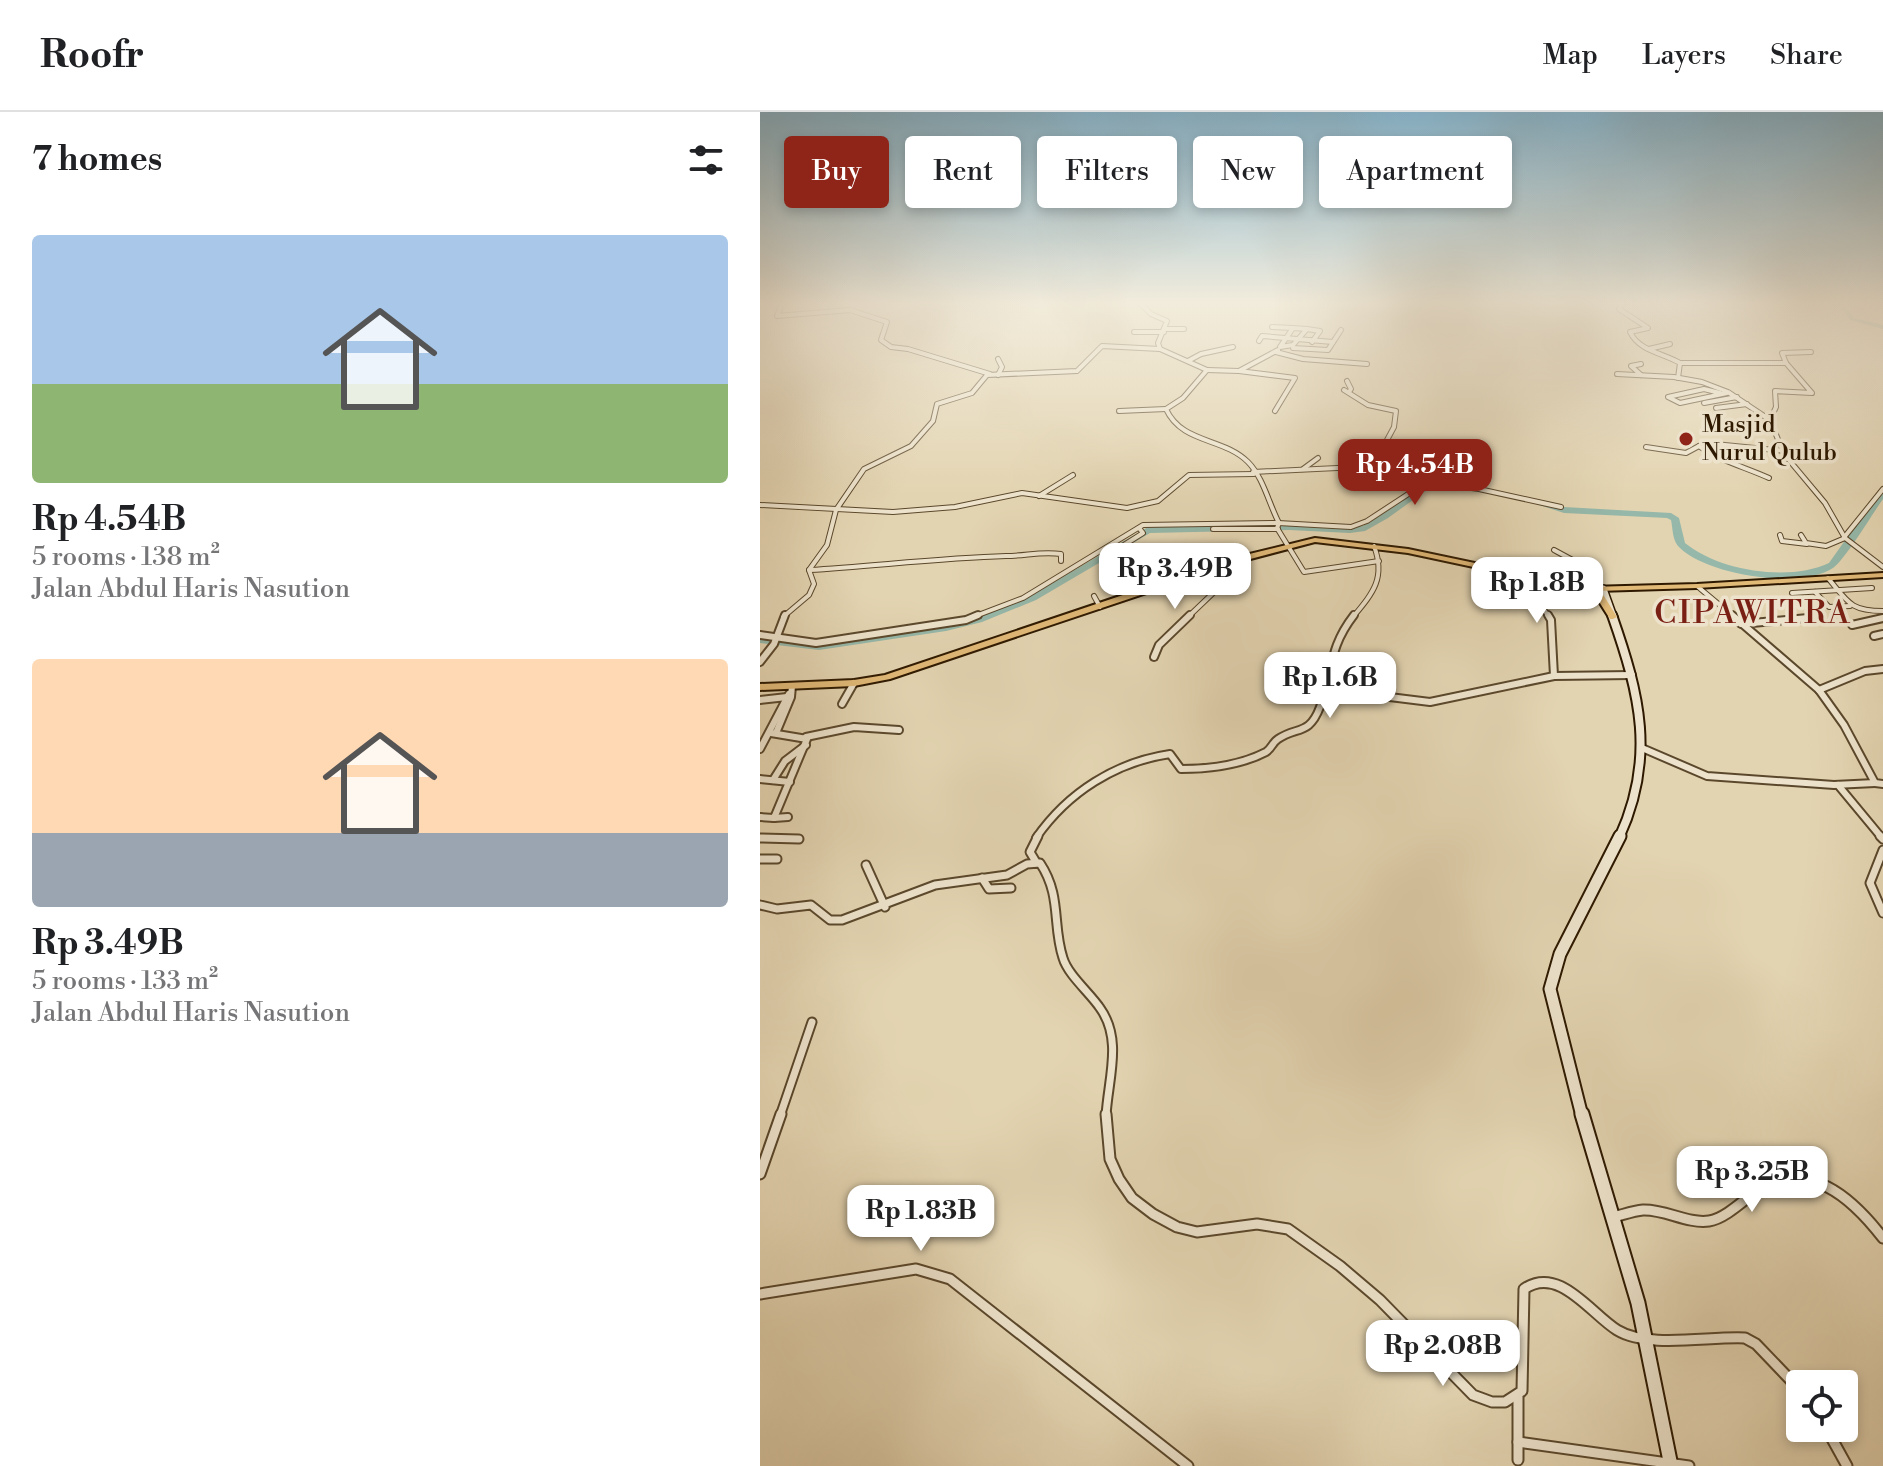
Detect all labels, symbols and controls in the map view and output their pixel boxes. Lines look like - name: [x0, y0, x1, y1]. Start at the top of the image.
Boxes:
- text: Roofr: [40, 32, 144, 79]
- text: Map: [1543, 38, 1598, 73]
- text: Layers: [1642, 38, 1726, 73]
- text: Share: [1770, 38, 1843, 73]
- chip: Buy: [784, 136, 889, 208]
- chip: Rent: [905, 136, 1021, 208]
- chip: Filters: [1037, 136, 1177, 208]
- chip: New: [1193, 136, 1303, 208]
- chip: Apartment: [1319, 136, 1512, 208]
- icon: filters: [684, 138, 728, 182]
- text: 7 homes: [32, 139, 162, 181]
- icon: home: [308, 287, 452, 431]
- place label: Masjid Nurul Qulub: [1702, 410, 1837, 468]
- marker: Masjid Nurul Qulub: [1677, 430, 1695, 448]
- pin: Rp 4.54B: [1332, 439, 1498, 507]
- text: Rp 4.54B: [1356, 449, 1474, 481]
- text: Rp 4.54B: [32, 499, 186, 541]
- text: 5 rooms · 138 m²: [32, 541, 220, 573]
- pin: Rp 3.49B: [1092, 543, 1258, 611]
- text: Rp 3.49B: [1117, 553, 1233, 585]
- pin: Rp 1.8B: [1463, 557, 1611, 625]
- text: Rp 1.8B: [1489, 567, 1585, 599]
- text: Jalan Abdul Haris Nasution: [32, 573, 350, 605]
- district label: CIPAWITRA: [1654, 593, 1852, 633]
- pin: Rp 1.6B: [1256, 652, 1404, 720]
- text: Rp 1.6B: [1282, 662, 1378, 694]
- icon: home: [308, 711, 452, 855]
- text: Rp 3.49B: [32, 923, 184, 965]
- text: 5 rooms · 133 m²: [32, 965, 218, 997]
- text: Jalan Abdul Haris Nasution: [32, 997, 350, 1029]
- pin: Rp 3.25B: [1669, 1146, 1835, 1214]
- text: Rp 3.25B: [1695, 1156, 1809, 1188]
- pin: Rp 1.83B: [838, 1185, 1004, 1253]
- text: Rp 1.83B: [865, 1195, 977, 1227]
- pin: Rp 2.08B: [1360, 1320, 1526, 1388]
- text: Rp 2.08B: [1384, 1330, 1502, 1362]
- map controls: [1786, 1370, 1858, 1442]
- button: locate: [1786, 1370, 1858, 1442]

